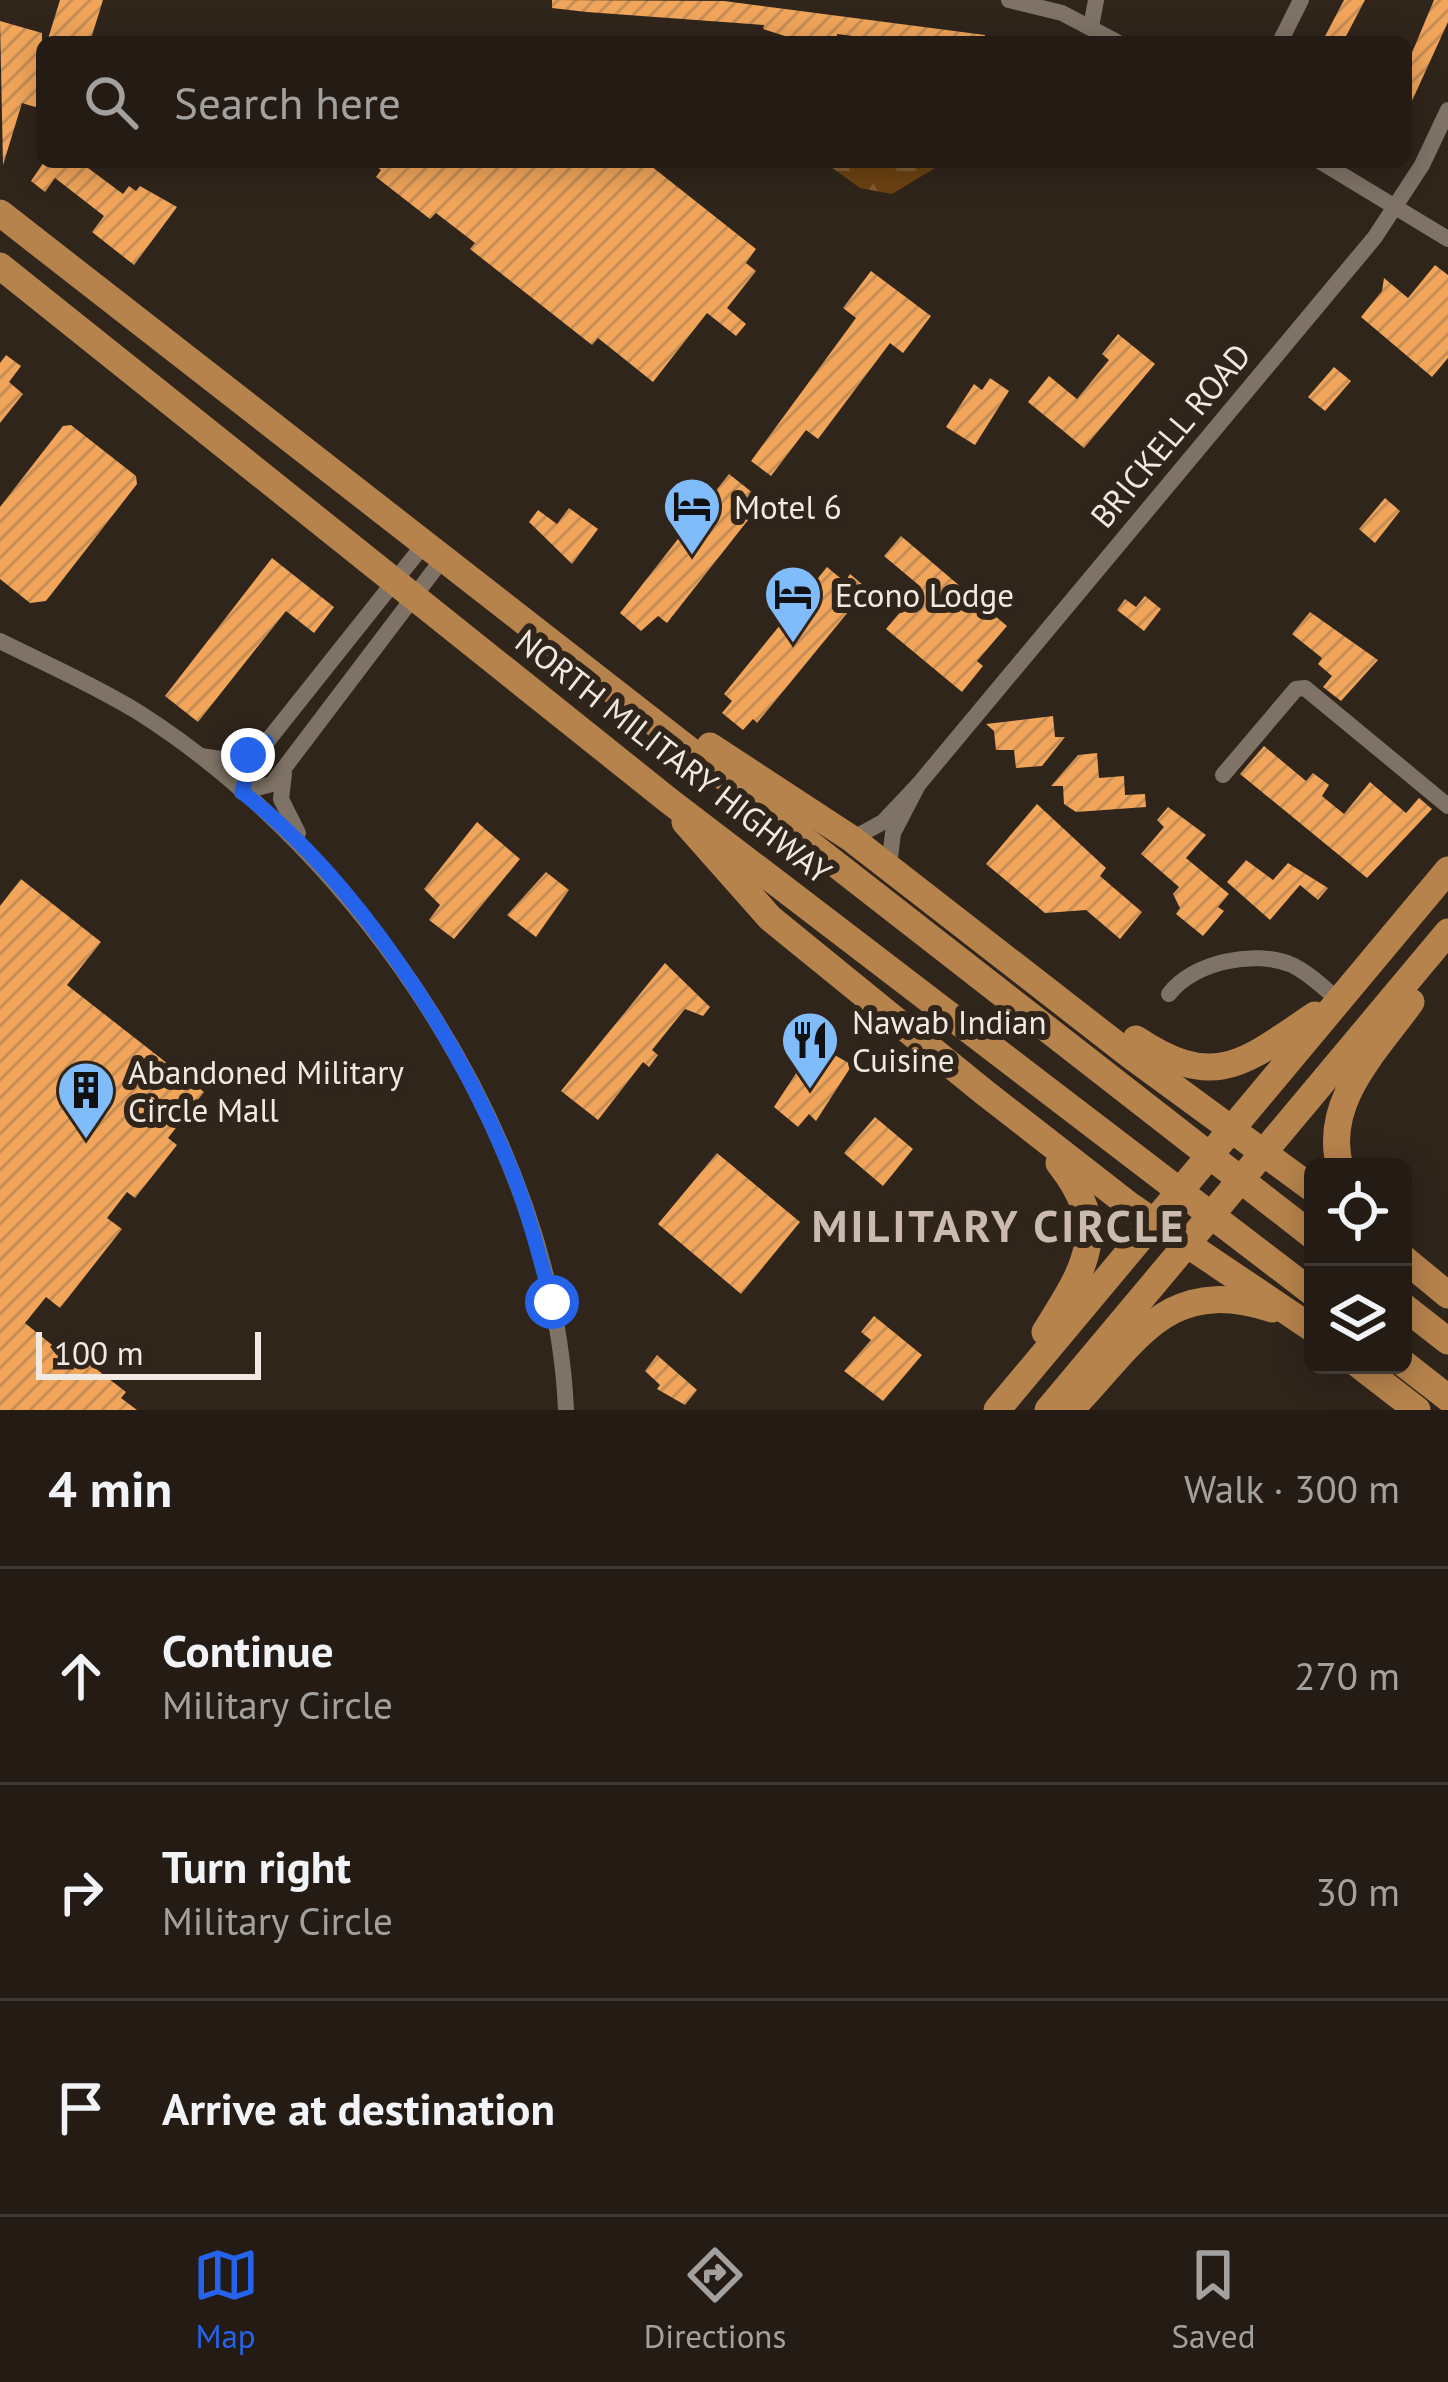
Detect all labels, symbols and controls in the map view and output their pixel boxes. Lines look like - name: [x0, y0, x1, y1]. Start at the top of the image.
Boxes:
- search box: [36, 36, 1412, 168]
- icon: search: [78, 69, 144, 135]
- text: Search here: [174, 73, 401, 131]
- street label: BRICKELL ROAD: [1080, 334, 1260, 536]
- hotel icon: Motel 6: [661, 475, 723, 557]
- place label: Motel 6: [734, 485, 842, 528]
- hotel icon: Econo Lodge: [762, 563, 824, 645]
- place label: Econo Lodge: [835, 573, 1014, 616]
- street label: NORTH MILITARY HIGHWAY: [507, 619, 841, 893]
- route end: [221, 728, 275, 782]
- place label: Nawab Indian Cuisine: [852, 1000, 1047, 1081]
- restaurant icon: Nawab Indian Cuisine: [779, 1009, 841, 1091]
- place label: Abandoned Military Circle Mall: [128, 1050, 405, 1131]
- building icon: Abandoned Military Circle Mall: [55, 1059, 117, 1141]
- map controls: [1304, 1158, 1412, 1374]
- button: locate: [1304, 1158, 1412, 1266]
- district label: MILITARY CIRCLE: [811, 1196, 1187, 1254]
- button: layers: [1304, 1266, 1412, 1374]
- route start: [525, 1275, 579, 1329]
- scale bar: [36, 1326, 261, 1379]
- text: 100 m: [54, 1331, 144, 1374]
- text: 4 min: [48, 1455, 172, 1521]
- text: Walk · 300 m: [1184, 1463, 1400, 1514]
- text: Continue: [162, 1621, 334, 1679]
- icon: ahead: [48, 1643, 114, 1709]
- text: 270 m: [1294, 1650, 1400, 1701]
- text: Military Circle: [162, 1679, 393, 1730]
- text: Turn right: [162, 1837, 351, 1895]
- icon: right: [48, 1859, 114, 1925]
- text: 30 m: [1315, 1866, 1400, 1917]
- text: Military Circle: [162, 1895, 393, 1946]
- icon: arrive: [48, 2075, 114, 2141]
- text: Arrive at destination: [162, 2079, 555, 2137]
- tab: Map: [193, 2242, 259, 2357]
- tab: Directions: [644, 2242, 786, 2357]
- tab: Saved: [1171, 2242, 1255, 2357]

